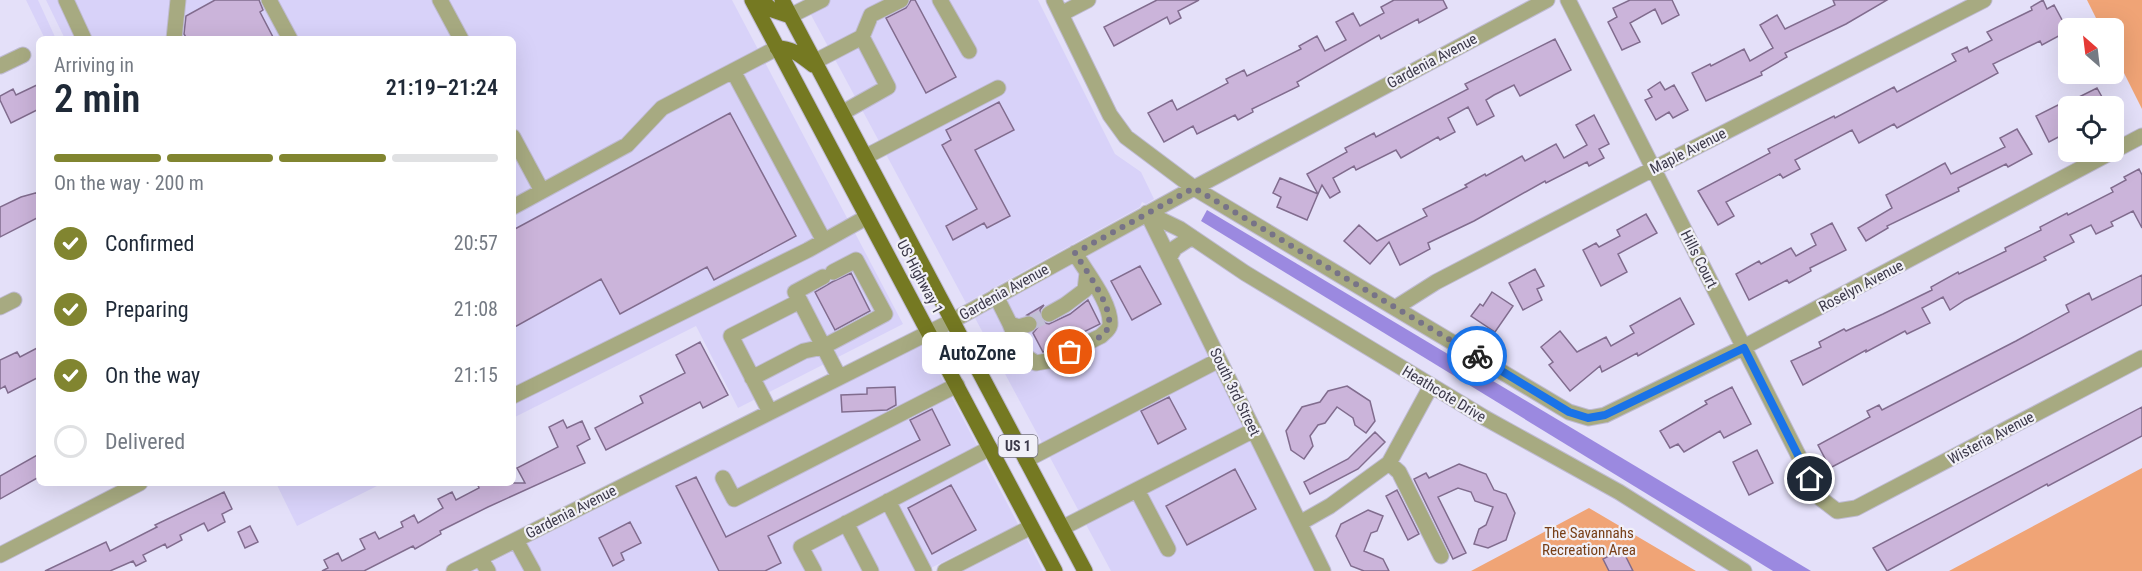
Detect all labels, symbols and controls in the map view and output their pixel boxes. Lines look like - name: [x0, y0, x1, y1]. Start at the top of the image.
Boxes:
- north arrow: [2058, 18, 2124, 84]
- map controls: [2058, 18, 2124, 162]
- street label: Gardenia Avenue: [1384, 30, 1480, 92]
- text: Arriving in: [54, 53, 134, 77]
- text: 21:19–21:24: [386, 75, 498, 100]
- text: 2 min: [54, 76, 140, 122]
- button: locate: [2058, 96, 2124, 162]
- street label: Maple Avenue: [1647, 124, 1729, 178]
- text: On the way · 200 m: [54, 171, 204, 195]
- icon: check: [54, 227, 87, 260]
- street label: Hills Court: [1677, 227, 1721, 291]
- text: Confirmed: [105, 231, 194, 256]
- text: 20:57: [454, 231, 498, 255]
- street label: US Highway 1: [893, 237, 947, 317]
- street label: Roselyn Avenue: [1816, 256, 1906, 316]
- street label: Gardenia Avenue: [956, 260, 1052, 324]
- icon: check: [54, 293, 87, 326]
- text: Preparing: [105, 297, 189, 322]
- text: 21:08: [454, 297, 498, 321]
- pin: [1044, 326, 1095, 377]
- courier: [1447, 326, 1507, 386]
- callout: AutoZone: [923, 331, 1034, 373]
- icon: bag: [1053, 335, 1086, 368]
- icon: bike: [1461, 340, 1494, 373]
- text: AutoZone: [939, 341, 1016, 365]
- street label: South 3rd Street: [1206, 345, 1264, 439]
- icon: check: [54, 359, 87, 392]
- street label: Heathcote Drive: [1399, 362, 1489, 426]
- text: On the way: [105, 363, 200, 388]
- text: 21:15: [454, 363, 498, 387]
- street label: Wisteria Avenue: [1945, 408, 2037, 468]
- text: Delivered: [105, 429, 185, 454]
- road number: US 1: [998, 435, 1038, 457]
- pin: [1784, 453, 1835, 504]
- icon: home: [1793, 462, 1826, 495]
- street label: Gardenia Avenue: [523, 481, 619, 543]
- park label: The Savannahs Recreation Area: [1542, 524, 1636, 559]

